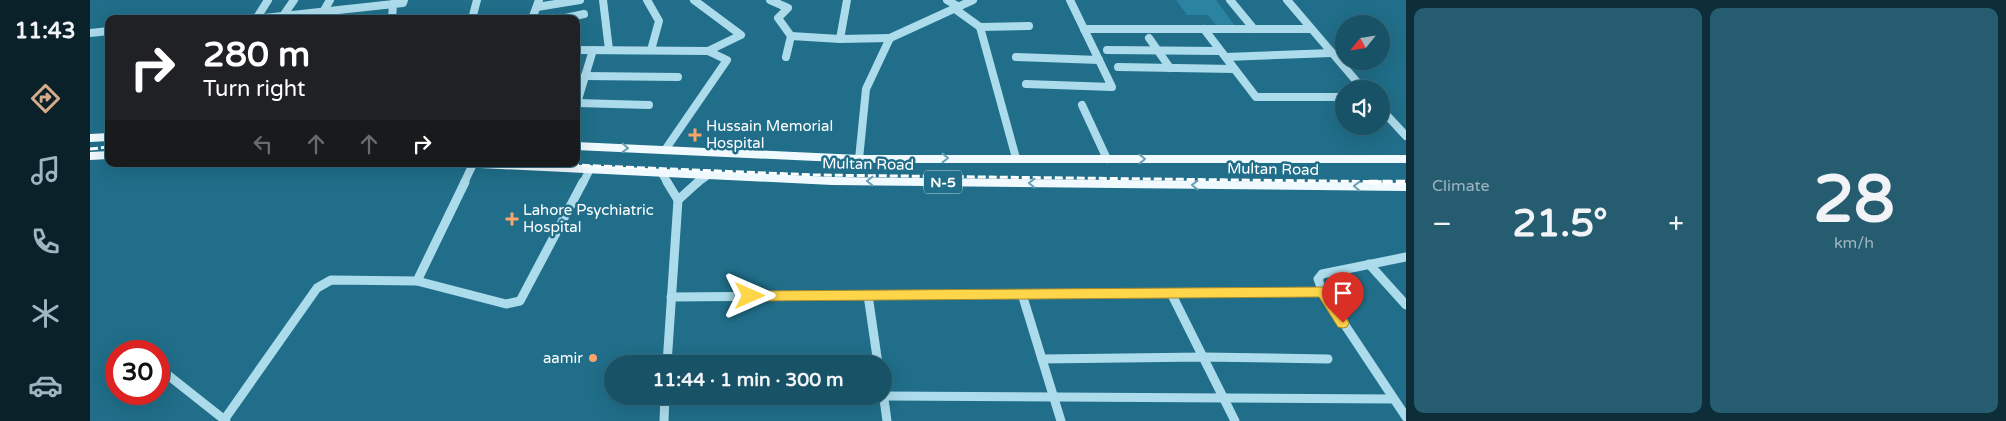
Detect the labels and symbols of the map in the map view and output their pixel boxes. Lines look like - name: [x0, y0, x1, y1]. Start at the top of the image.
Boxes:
- north arrow: [1335, 15, 1390, 70]
- place label: Hussain Memorial Hospital: [706, 117, 833, 152]
- marker: Hussain Memorial Hospital: [688, 128, 702, 142]
- one-way arrow: [621, 143, 629, 154]
- one-way arrow: [941, 153, 949, 163]
- street label: Multan Road: [822, 154, 914, 174]
- one-way arrow: [1138, 154, 1146, 164]
- street label: Multan Road: [1227, 159, 1319, 179]
- road number: N-5: [924, 170, 962, 193]
- one-way arrow: [866, 176, 874, 186]
- one-way arrow: [1028, 178, 1036, 188]
- one-way arrow: [1191, 180, 1198, 190]
- one-way arrow: [1353, 181, 1361, 191]
- place label: Lahore Psychiatric Hospital: [523, 201, 654, 236]
- marker: Lahore Psychiatric Hospital: [505, 212, 519, 226]
- position arrow: [723, 269, 775, 321]
- pin: [1322, 272, 1364, 323]
- speed limit sign: 30: [105, 340, 170, 405]
- place label: aamir: [543, 349, 583, 367]
- marker: aamir: [587, 352, 599, 364]

